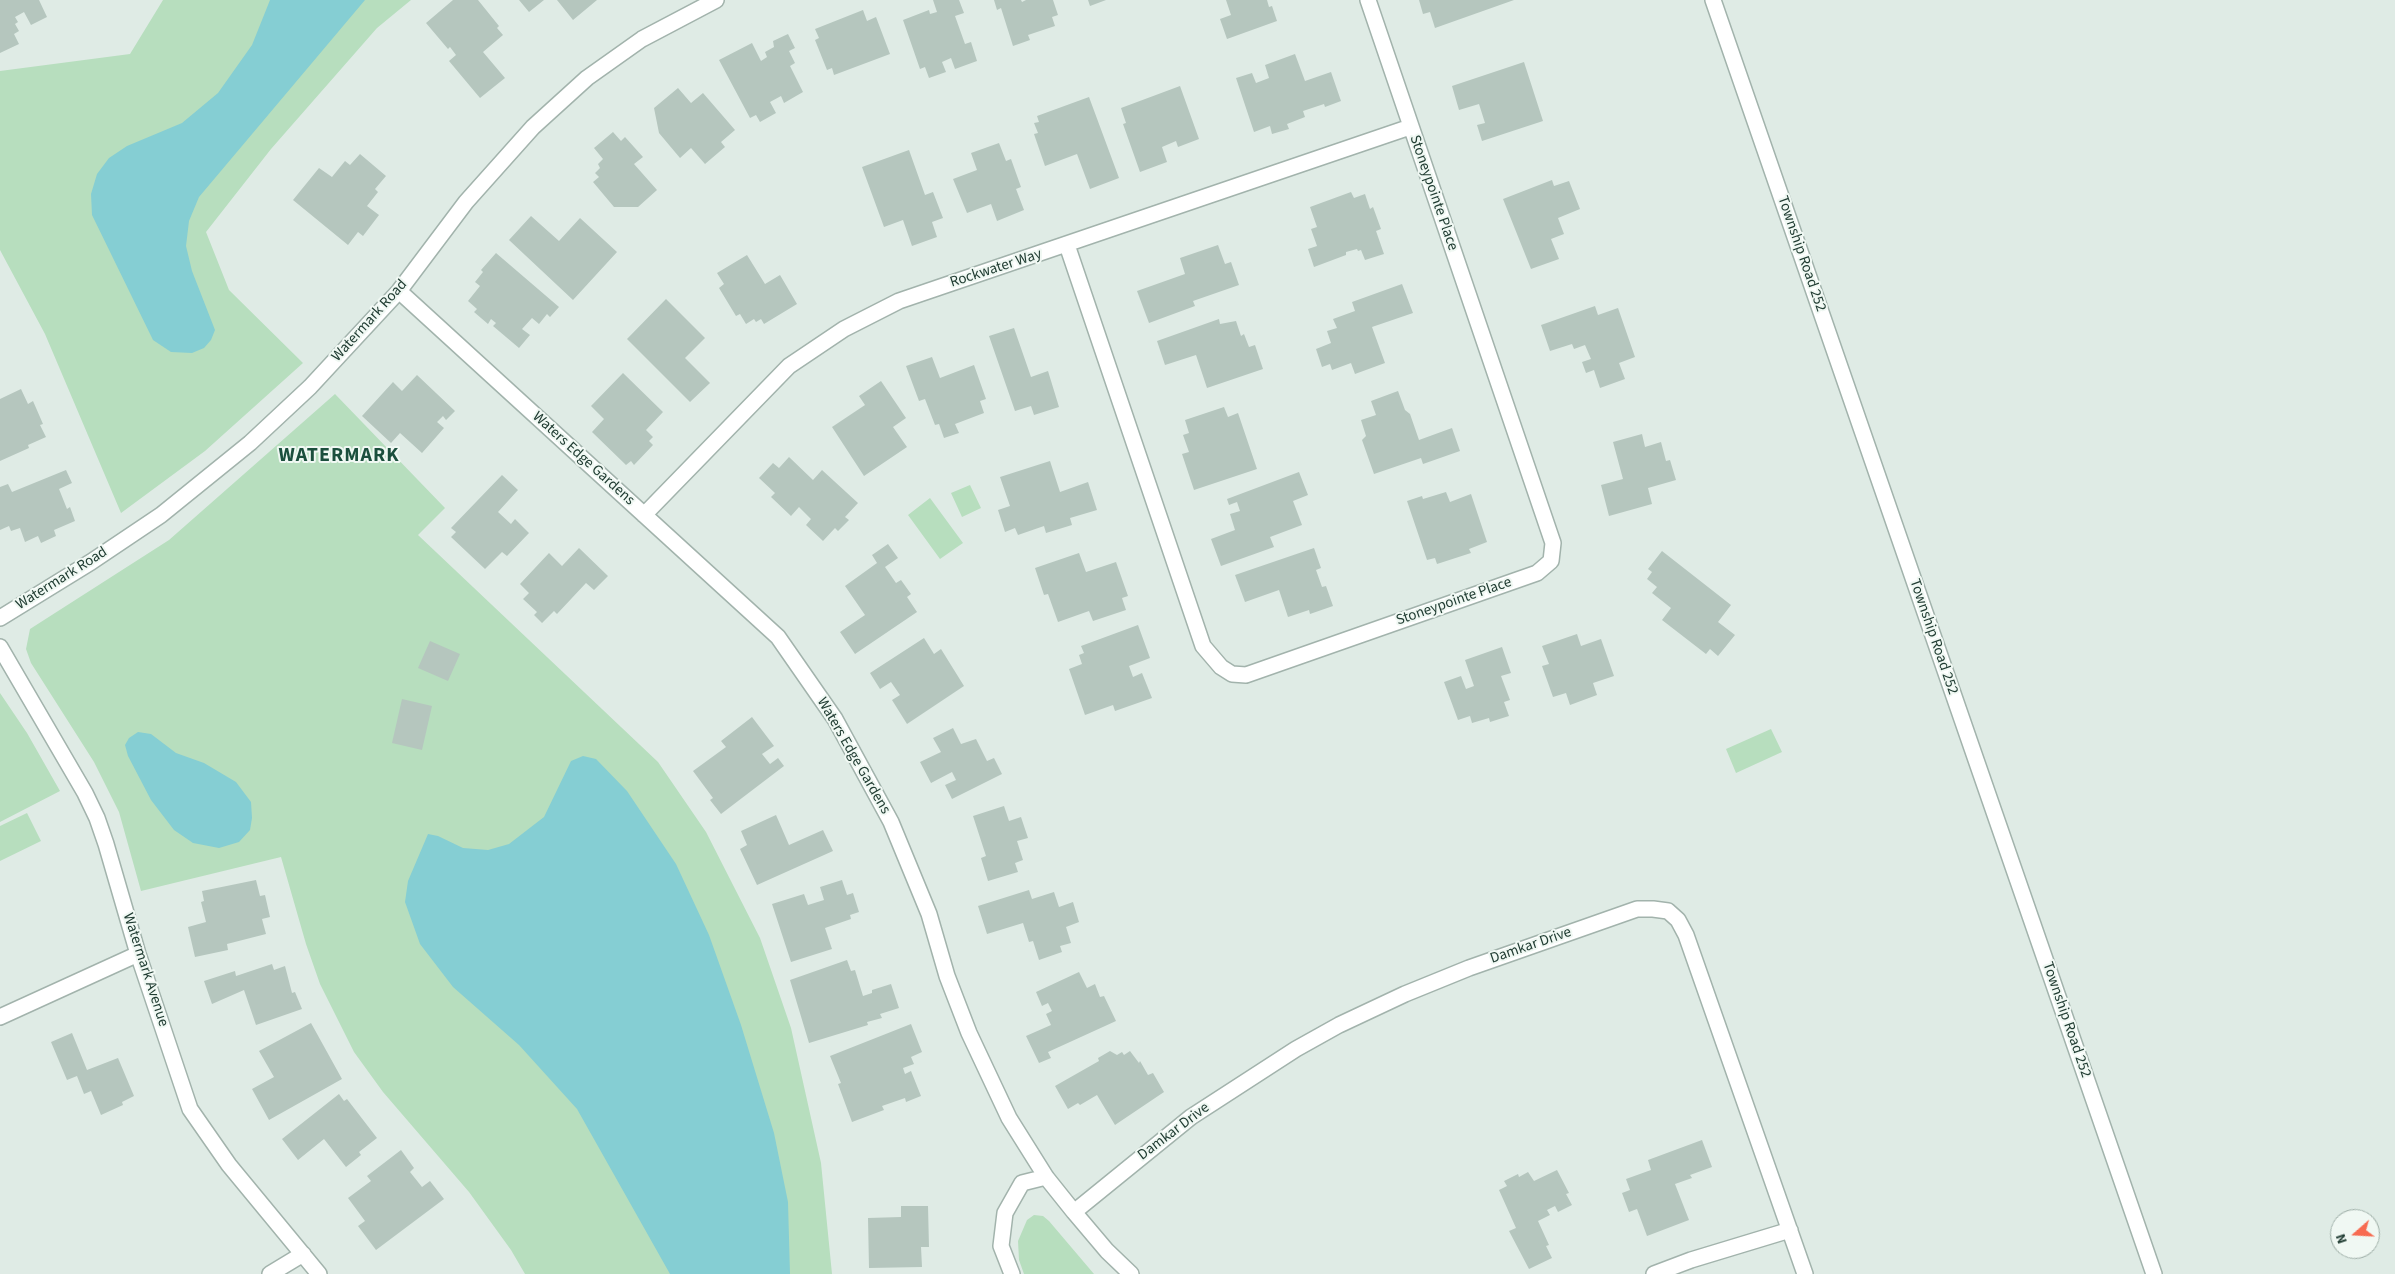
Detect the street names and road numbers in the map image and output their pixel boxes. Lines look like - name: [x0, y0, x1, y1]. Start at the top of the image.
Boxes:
- street label: Stoneypointe Place: [1405, 133, 1461, 253]
- street label: Township Road 252: [1773, 194, 1829, 314]
- street label: Rockwater Way: [948, 246, 1044, 292]
- street label: Watermark Road: [328, 276, 412, 366]
- street label: Waters Edge Gardens: [528, 408, 638, 510]
- street label: Watermark Road: [13, 544, 111, 614]
- street label: Stoneypointe Place: [1394, 574, 1514, 630]
- street label: Township Road 252: [1905, 577, 1961, 697]
- street label: Waters Edge Gardens: [812, 694, 894, 818]
- street label: Watermark Avenue: [118, 911, 172, 1029]
- street label: Damkar Drive: [1488, 924, 1574, 968]
- street label: Township Road 252: [2038, 960, 2094, 1080]
- street label: Damkar Drive: [1135, 1099, 1213, 1165]

